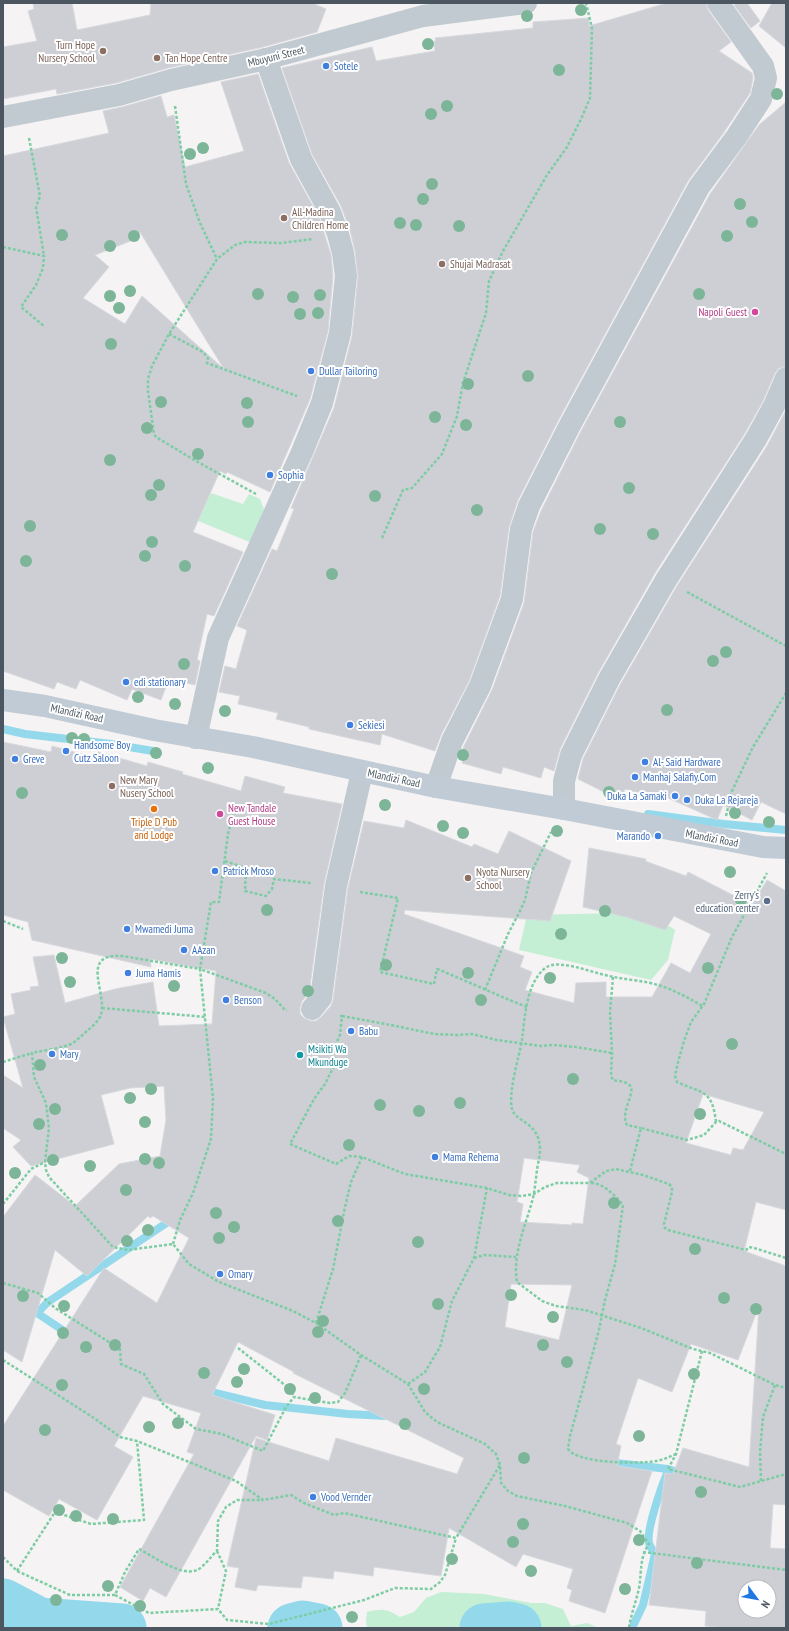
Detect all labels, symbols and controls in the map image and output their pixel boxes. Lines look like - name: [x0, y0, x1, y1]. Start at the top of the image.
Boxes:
- place label: Turn Hope Nursery School: [38, 38, 95, 65]
- street label: Mbuyuni Street: [246, 42, 306, 70]
- marker: Turn Hope Nursery School: [98, 46, 108, 56]
- place label: Tan Hope Centre: [165, 51, 228, 65]
- marker: Tan Hope Centre: [152, 53, 162, 63]
- place label: Sotele: [334, 59, 359, 73]
- marker: Sotele: [321, 61, 331, 71]
- place label: All-Madina Children Home: [292, 205, 349, 232]
- marker: All-Madina Children Home: [279, 213, 289, 223]
- place label: Shujai Madrasat: [450, 257, 511, 271]
- marker: Shujai Madrasat: [437, 259, 447, 269]
- place label: Napoli Guest: [698, 305, 747, 319]
- marker: Napoli Guest: [750, 307, 760, 317]
- place label: Dullar Tailoring: [319, 364, 377, 378]
- marker: Dullar Tailoring: [306, 366, 316, 376]
- place label: Sophia: [278, 468, 304, 482]
- marker: Sophia: [265, 470, 275, 480]
- place label: edi stationary: [134, 675, 187, 689]
- marker: edi stationary: [121, 677, 131, 687]
- street label: Mlandizi Road: [49, 701, 105, 725]
- place label: Sekiesi: [358, 718, 385, 732]
- marker: Sekiesi: [345, 720, 355, 730]
- place label: Handsome Boy Cutz Saloon: [74, 738, 131, 765]
- marker: Handsome Boy Cutz Saloon: [61, 746, 71, 756]
- place label: Greve: [23, 752, 45, 766]
- marker: Greve: [10, 754, 20, 764]
- place label: Al- Said Hardware: [653, 755, 721, 769]
- marker: Al- Said Hardware: [640, 757, 650, 767]
- street label: Mlandizi Road: [366, 766, 422, 790]
- place label: Manhaj Salafiy.Com: [643, 770, 716, 784]
- marker: Manhaj Salafiy.Com: [630, 772, 640, 782]
- place label: New Mary Nusery School: [120, 773, 174, 800]
- marker: New Mary Nusery School: [107, 781, 117, 791]
- place label: Duka La Samaki: [607, 789, 667, 803]
- marker: Duka La Samaki: [670, 791, 680, 801]
- place label: Duka La Rejareja: [695, 793, 758, 807]
- marker: Duka La Rejareja: [682, 795, 692, 805]
- place label: New Tandale Guest House: [228, 801, 277, 828]
- marker: Triple D Pub and Lodge: [149, 804, 159, 814]
- marker: New Tandale Guest House: [215, 809, 225, 819]
- place label: Triple D Pub and Lodge: [131, 815, 177, 842]
- street label: Mlandizi Road: [684, 826, 740, 850]
- place label: Marando: [617, 829, 650, 843]
- marker: Marando: [653, 831, 663, 841]
- place label: Patrick Mroso: [223, 864, 274, 878]
- place label: Nyota Nursery School: [476, 865, 531, 892]
- marker: Patrick Mroso: [210, 866, 220, 876]
- marker: Nyota Nursery School: [463, 873, 473, 883]
- place label: Zerry's education center: [696, 888, 759, 915]
- marker: Zerry's education center: [762, 896, 772, 906]
- place label: Mwamedi Juma: [135, 922, 193, 936]
- marker: Mwamedi Juma: [122, 924, 132, 934]
- place label: AAzan: [192, 943, 216, 957]
- marker: AAzan: [179, 945, 189, 955]
- place label: Juma Hamis: [135, 966, 181, 980]
- marker: Juma Hamis: [123, 968, 133, 978]
- place label: Benson: [234, 993, 262, 1007]
- marker: Benson: [221, 995, 231, 1005]
- place label: Babu: [359, 1024, 378, 1038]
- marker: Babu: [346, 1026, 356, 1036]
- place label: Msikiti Wa Mkunduge: [308, 1042, 348, 1069]
- place label: Mary: [60, 1047, 79, 1061]
- marker: Mary: [47, 1049, 57, 1059]
- marker: Msikiti Wa Mkunduge: [295, 1050, 305, 1060]
- place label: Mama Rehema: [443, 1150, 499, 1164]
- marker: Mama Rehema: [430, 1152, 440, 1162]
- place label: Omary: [228, 1267, 254, 1281]
- marker: Omary: [215, 1269, 225, 1279]
- place label: Vood Vernder: [320, 1490, 371, 1504]
- marker: Vood Vernder: [308, 1492, 318, 1502]
- north arrow: [737, 1579, 777, 1619]
- text: N: [758, 1598, 773, 1611]

